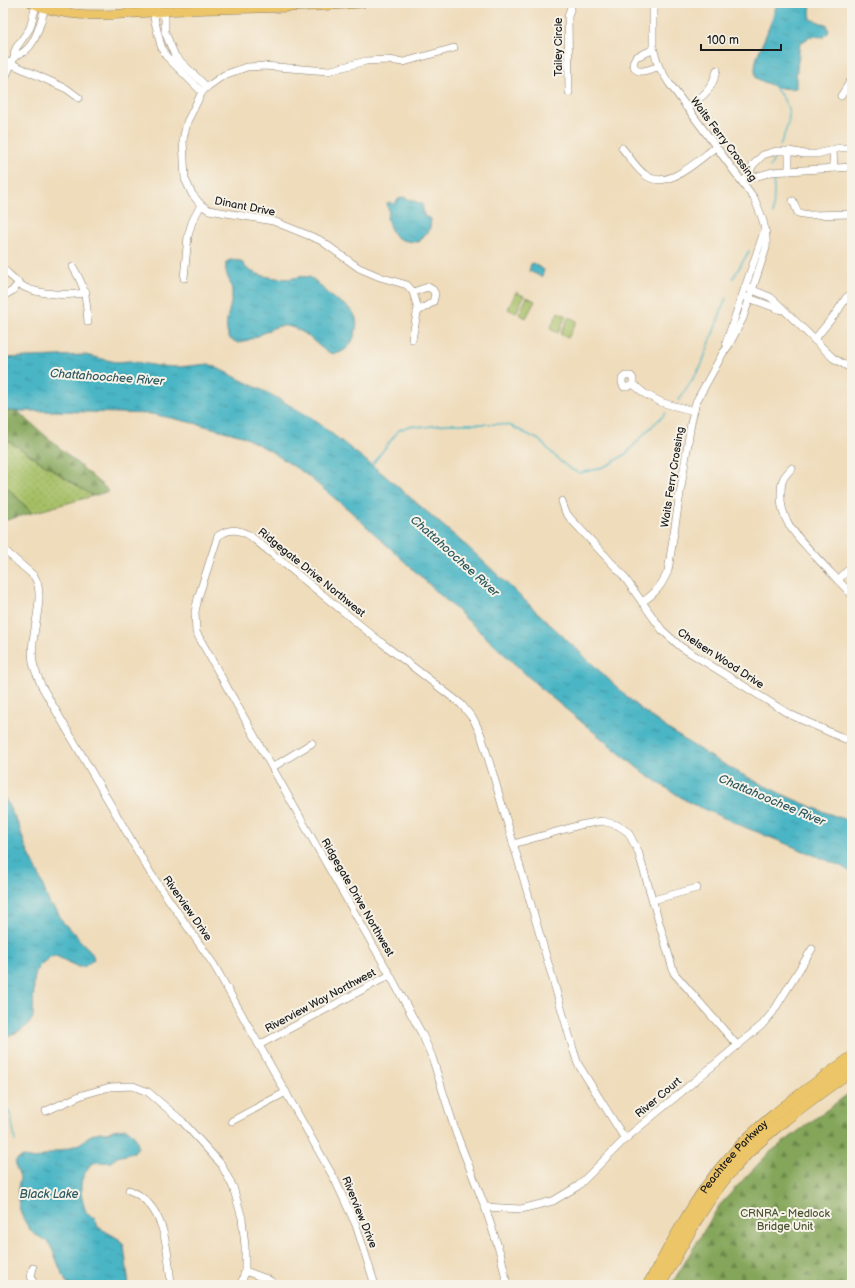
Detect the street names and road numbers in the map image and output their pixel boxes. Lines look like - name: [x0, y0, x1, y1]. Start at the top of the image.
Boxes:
- street label: Tailey Circle: [552, 17, 565, 77]
- street label: Waits Ferry Crossing: [688, 95, 760, 184]
- street label: Dinant Drive: [214, 194, 277, 219]
- street label: Waits Ferry Crossing: [658, 426, 687, 529]
- street label: Ridgegate Drive Northwest: [255, 525, 368, 620]
- street label: Chelsen Wood Drive: [675, 626, 767, 692]
- street label: Ridgegate Drive Northwest: [318, 836, 397, 959]
- street label: Riverview Drive: [160, 873, 215, 944]
- street label: Riverview Way Northwest: [263, 965, 378, 1035]
- street label: River Court: [633, 1074, 684, 1120]
- street label: Peachtree Parkway: [697, 1117, 770, 1196]
- street label: Riverview Drive: [339, 1174, 380, 1250]

